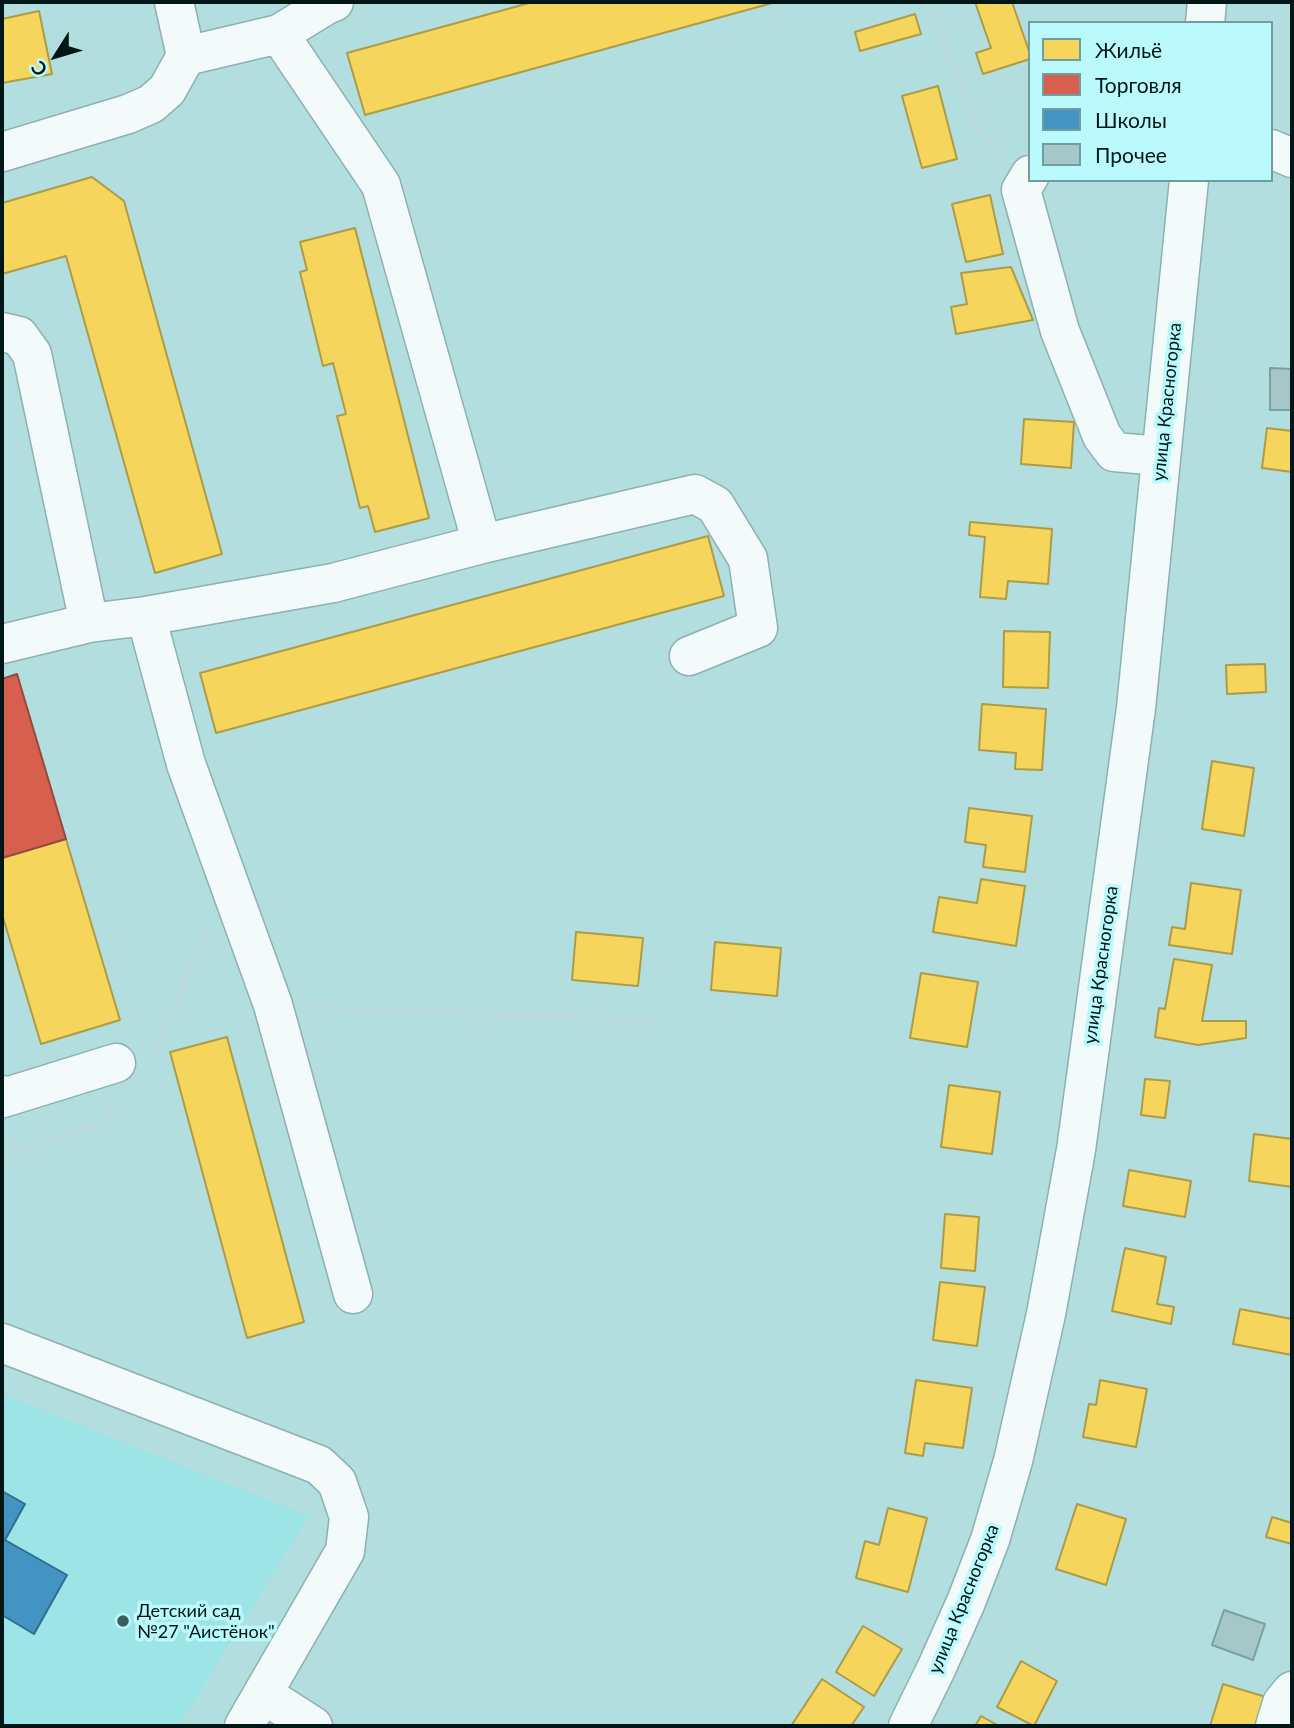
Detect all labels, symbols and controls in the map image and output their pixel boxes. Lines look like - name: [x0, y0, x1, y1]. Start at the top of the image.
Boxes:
- north arrow: [21, 21, 91, 91]
- legend: [1028, 21, 1273, 182]
- text: Жильё: [1095, 37, 1162, 62]
- text: С: [26, 57, 52, 81]
- text: Торговля: [1095, 72, 1182, 97]
- text: Школы: [1095, 107, 1167, 132]
- text: Прочее: [1095, 142, 1167, 167]
- street label: улица Красногорка: [1148, 322, 1186, 482]
- street label: улица Красногорка: [1079, 885, 1123, 1045]
- street label: улица Красногорка: [924, 1521, 1004, 1677]
- place label: Детский сад №27 "Аистёнок": [137, 1600, 275, 1642]
- marker: Детский сад №27 "Аистёнок": [115, 1613, 131, 1629]

